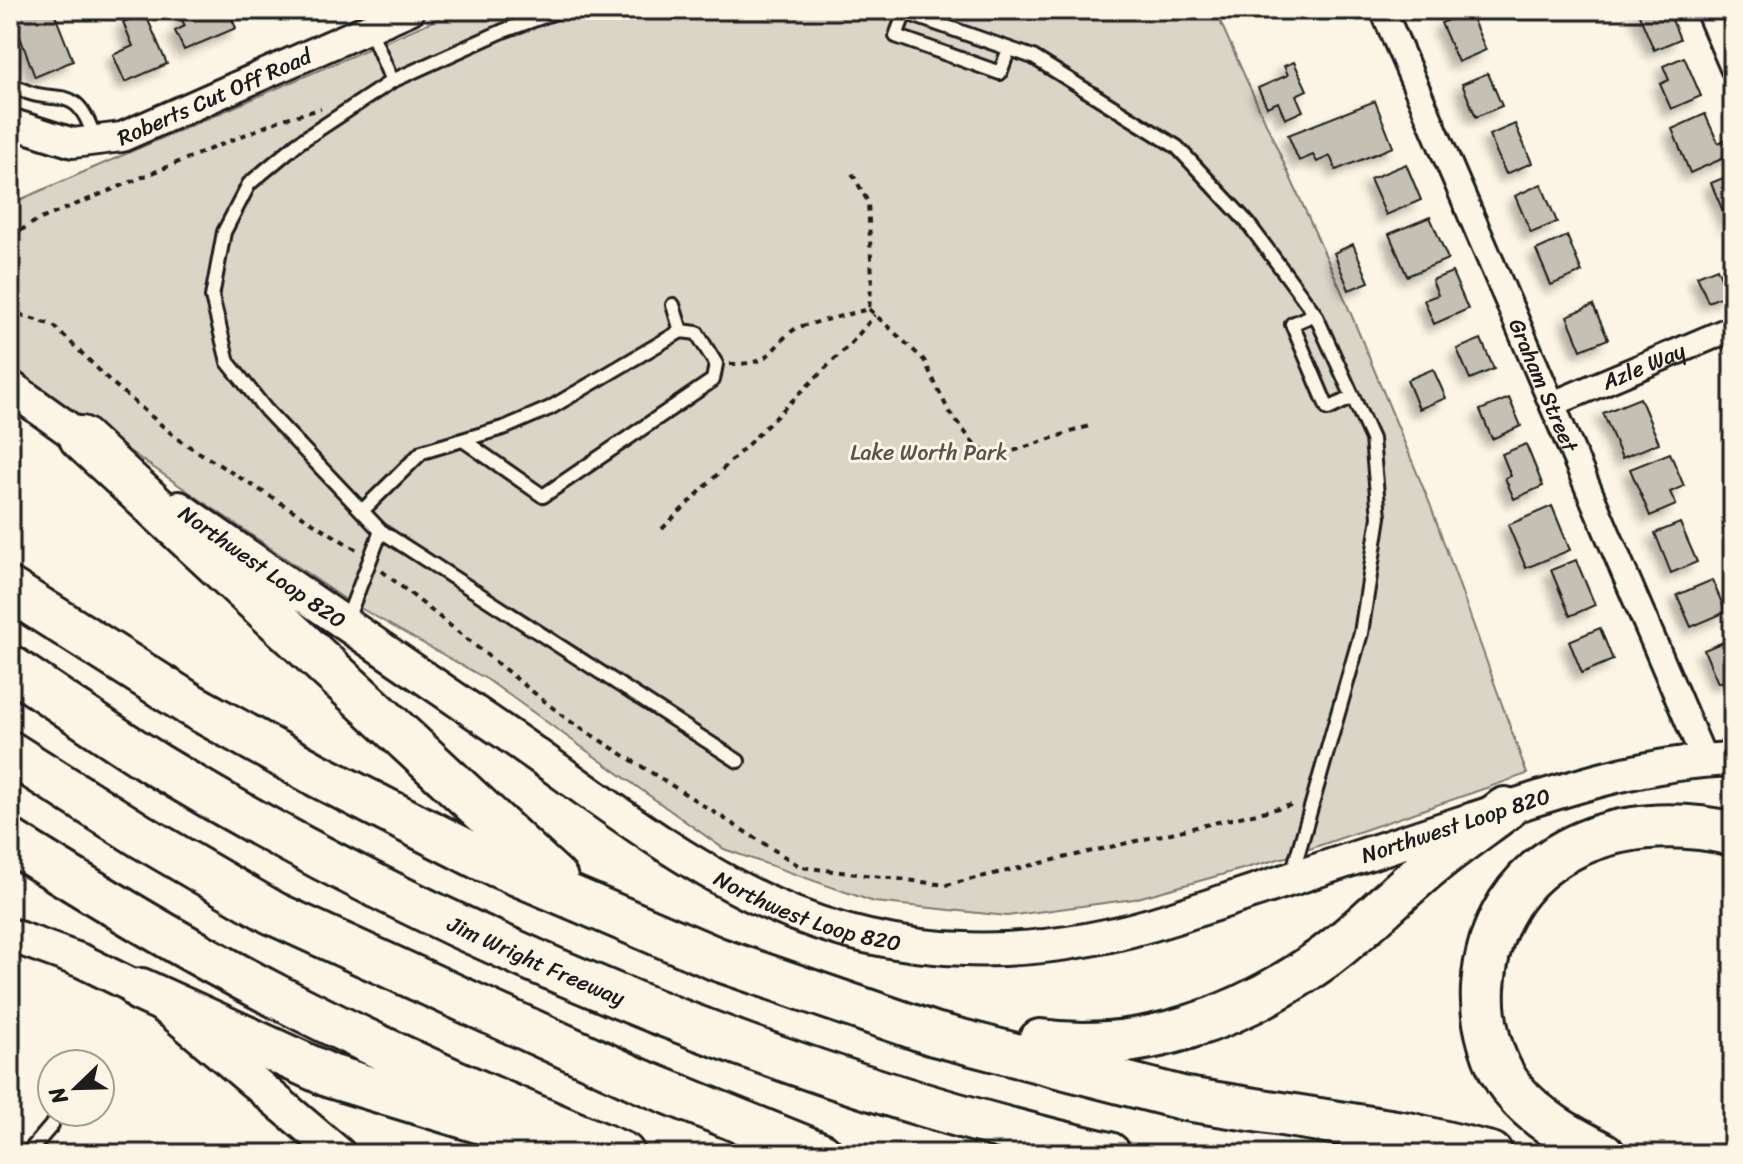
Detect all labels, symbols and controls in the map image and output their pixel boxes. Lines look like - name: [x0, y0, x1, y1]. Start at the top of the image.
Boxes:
- street label: Roberts Cut Off Road: [110, 36, 319, 157]
- street label: Graham Street: [1498, 312, 1590, 459]
- street label: Azle Way: [1595, 330, 1692, 401]
- park label: Lake Worth Park: [850, 433, 1008, 472]
- street label: Northwest Loop 820: [170, 494, 355, 639]
- street label: Northwest Loop 820: [1356, 776, 1555, 874]
- street label: Northwest Loop 820: [707, 859, 904, 962]
- street label: Jim Wright Freeway: [440, 904, 632, 1017]
- north arrow: [36, 1048, 116, 1128]
- text: N: [37, 1080, 79, 1111]

